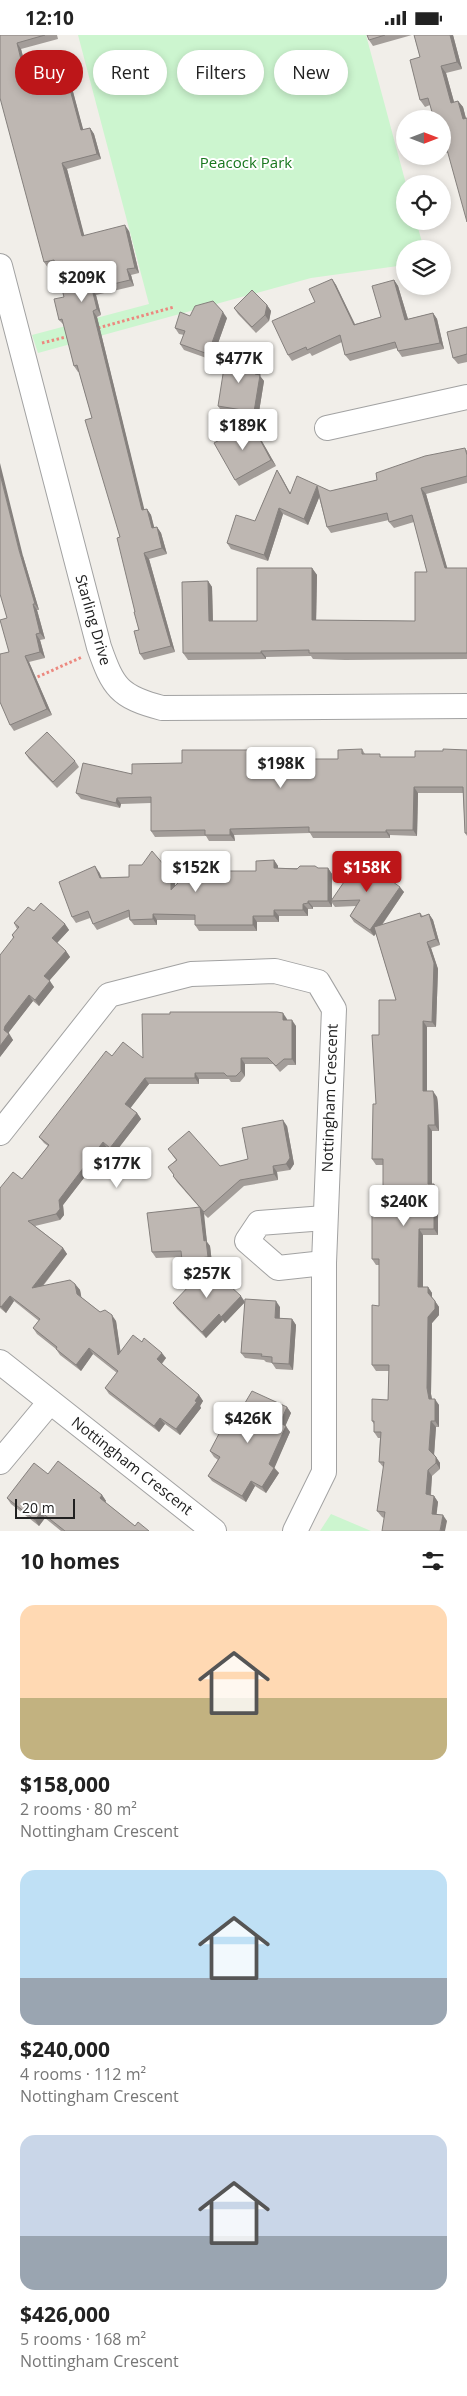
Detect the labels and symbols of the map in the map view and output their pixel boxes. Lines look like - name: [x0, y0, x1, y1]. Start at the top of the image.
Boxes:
- north arrow: [396, 110, 451, 165]
- park label: Peacock Park: [200, 152, 292, 172]
- pin: $209K: [47, 261, 117, 303]
- pin: $477K: [204, 341, 274, 384]
- pin: $189K: [208, 409, 278, 451]
- street label: Starling Drive: [71, 572, 116, 667]
- pin: $198K: [246, 747, 316, 789]
- pin: $152K: [161, 851, 231, 893]
- pin: $158K: [332, 851, 402, 893]
- street label: Nottingham Crescent: [316, 1023, 342, 1173]
- pin: $177K: [82, 1147, 152, 1189]
- pin: $240K: [369, 1185, 439, 1227]
- pin: $257K: [172, 1257, 242, 1299]
- pin: $426K: [213, 1401, 283, 1444]
- street label: Nottingham Crescent: [68, 1412, 197, 1519]
- scale bar: [15, 1496, 75, 1519]

